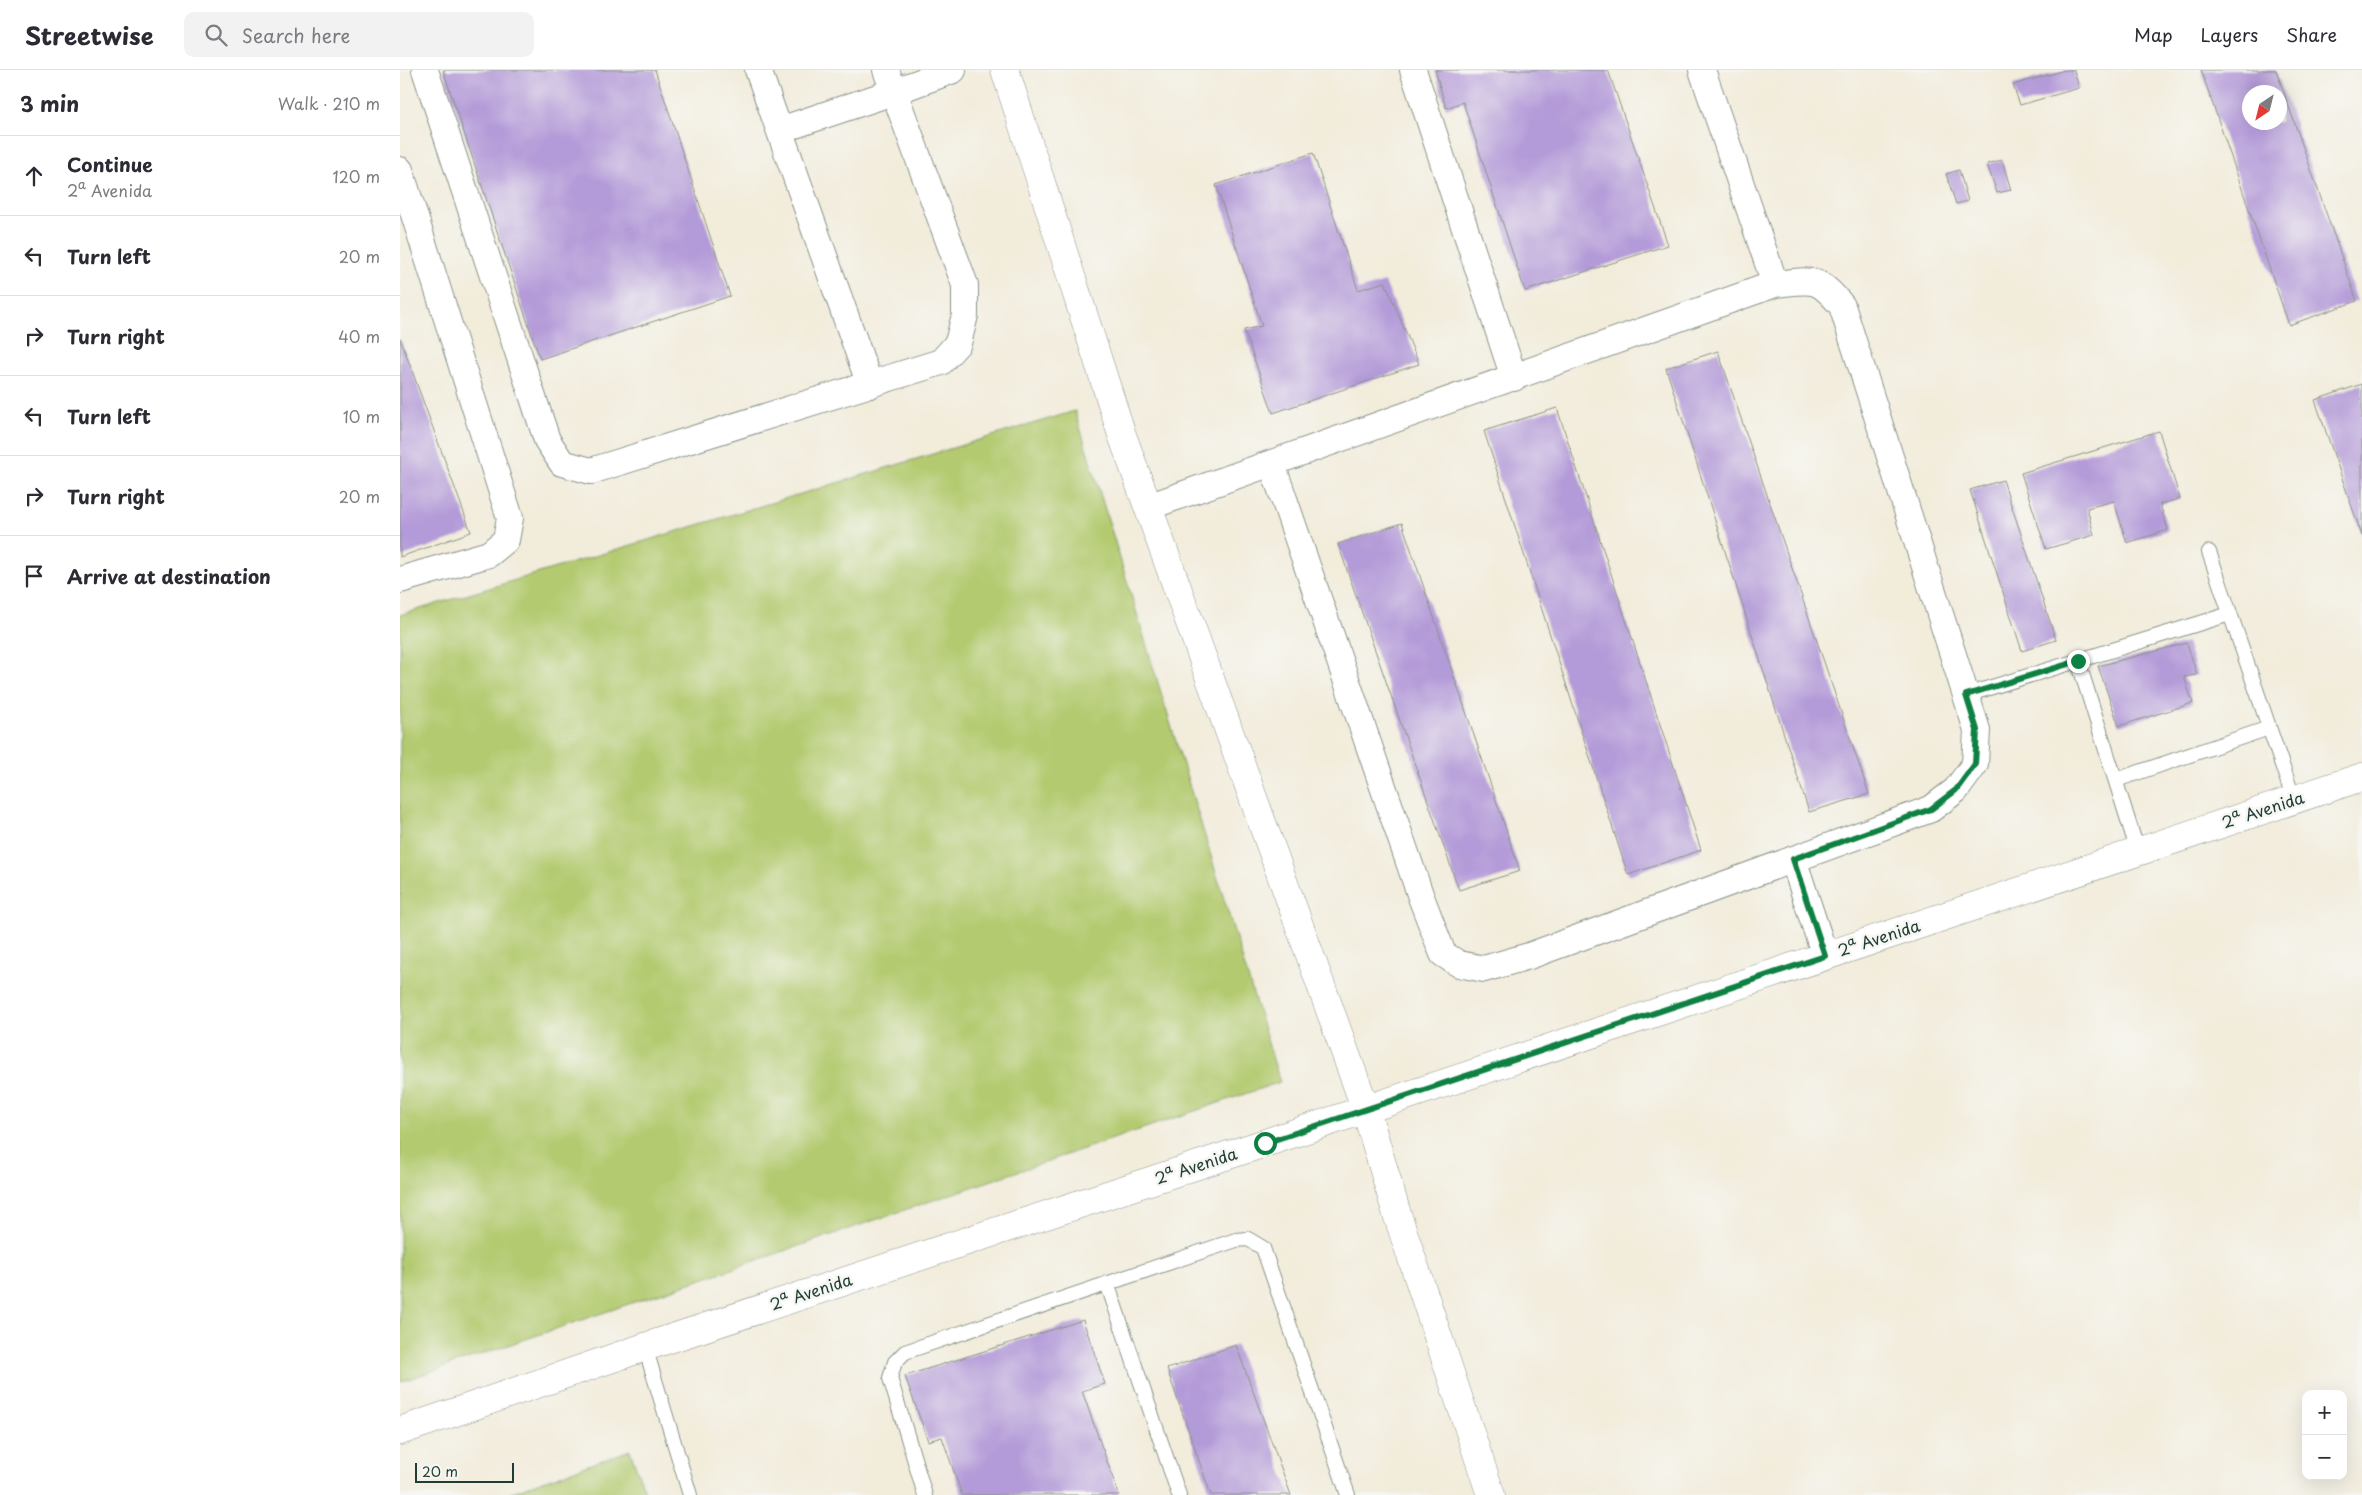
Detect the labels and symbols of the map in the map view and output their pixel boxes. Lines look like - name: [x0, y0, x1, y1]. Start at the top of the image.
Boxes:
- north arrow: [2242, 85, 2287, 130]
- route end: [2067, 650, 2090, 673]
- street label: 2ª Avenida: [2219, 784, 2307, 834]
- street label: 2ª Avenida: [1835, 912, 1923, 962]
- route start: [1254, 1132, 1277, 1155]
- street label: 2ª Avenida: [1152, 1140, 1240, 1190]
- street label: 2ª Avenida: [767, 1266, 855, 1316]
- scale bar: [415, 1460, 514, 1483]

